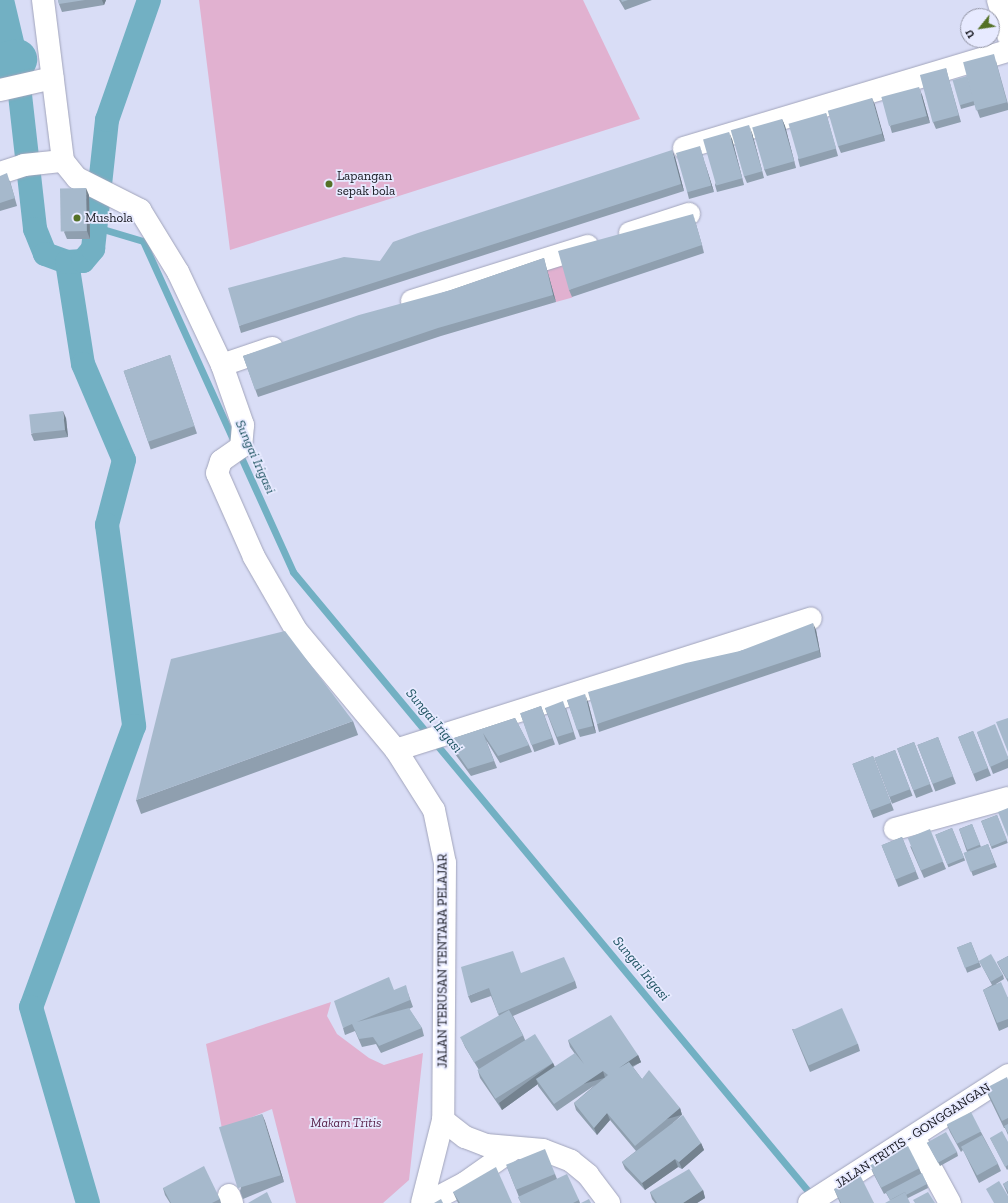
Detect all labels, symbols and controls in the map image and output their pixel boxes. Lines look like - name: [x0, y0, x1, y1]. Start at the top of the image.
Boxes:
- north arrow: [960, 8, 1000, 48]
- text: U: [962, 27, 978, 40]
- place label: Lapangan sepak bola: [337, 169, 395, 200]
- marker: Lapangan sepak bola: [324, 179, 334, 189]
- place label: Mushola: [85, 210, 133, 226]
- marker: Mushola: [72, 213, 82, 223]
- water label: Sungai Irigasi: [231, 418, 279, 496]
- water label: Sungai Irigasi: [402, 685, 466, 757]
- street label: JALAN TERUSAN TENTARA PELAJAR: [435, 853, 451, 1069]
- water label: Sungai Irigasi: [609, 933, 673, 1005]
- street label: JALAN TRITIS - GONGGANGAN: [832, 1080, 994, 1192]
- park label: Makam Tritis: [310, 1115, 382, 1131]

